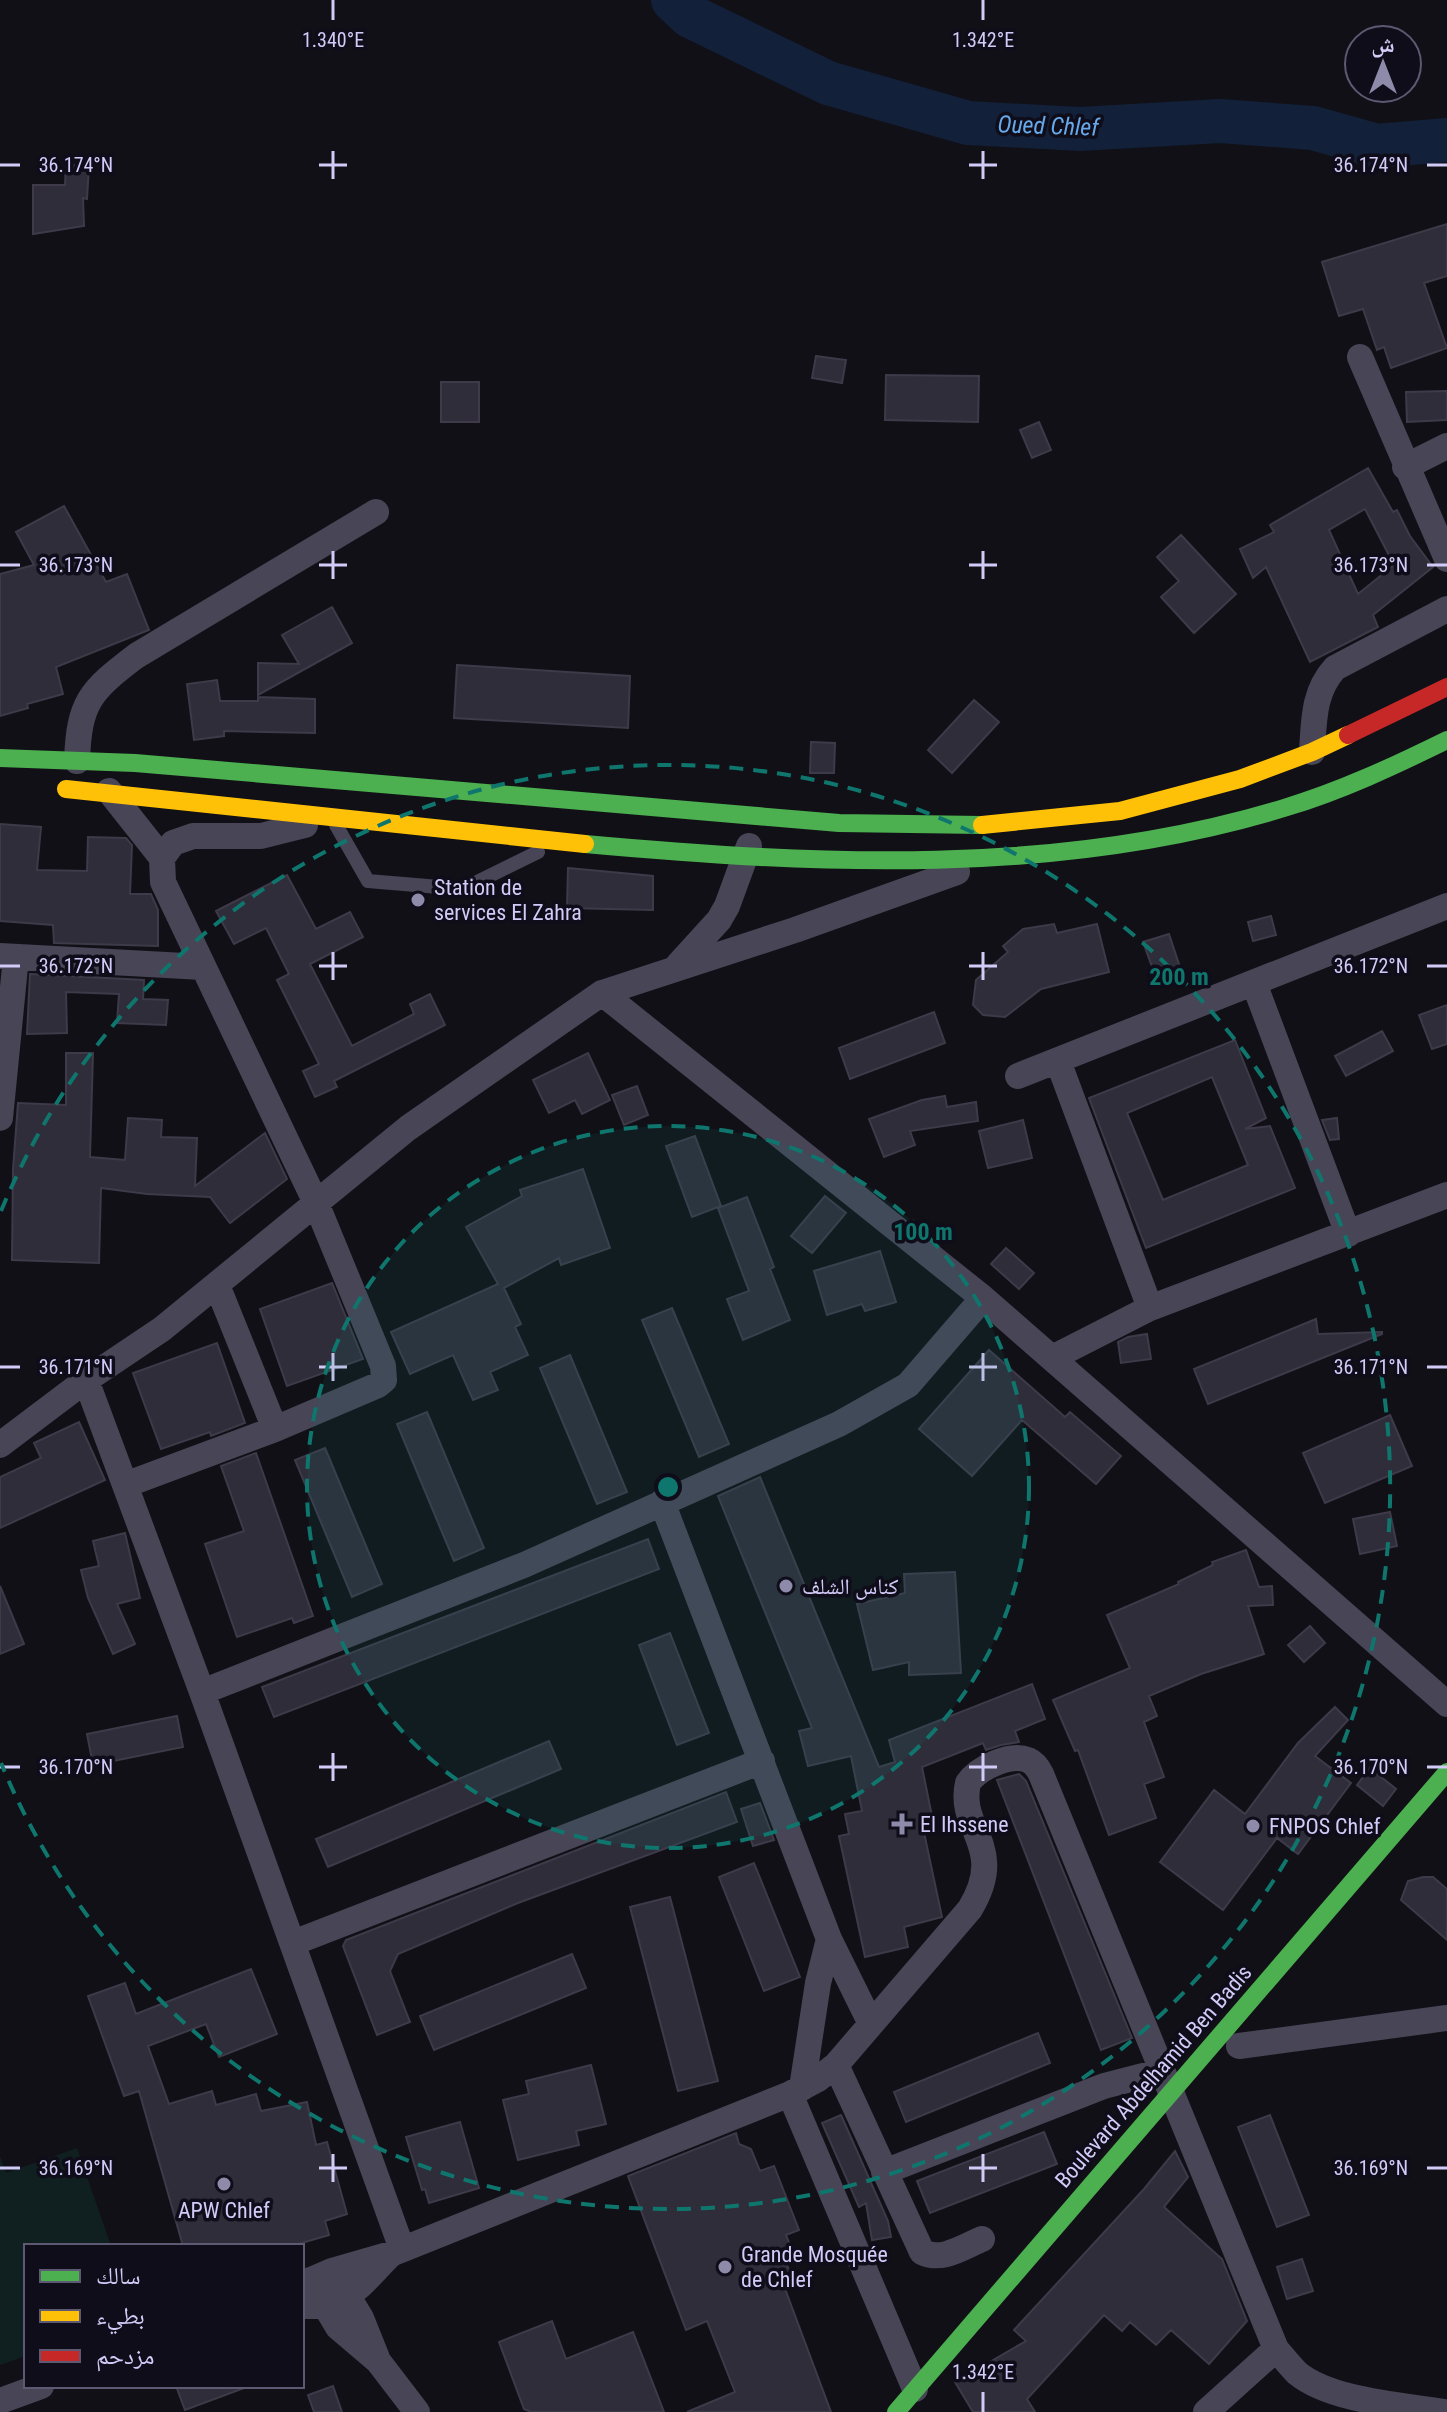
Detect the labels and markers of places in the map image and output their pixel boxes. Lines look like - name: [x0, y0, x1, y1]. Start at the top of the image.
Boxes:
- place label: Station de services El Zahra: [434, 875, 582, 925]
- marker: Station de services El Zahra: [409, 891, 427, 909]
- centre of rings: [654, 1473, 682, 1501]
- place label: كناس الشلف: [802, 1574, 898, 1600]
- marker: كناس الشلف: [777, 1577, 795, 1595]
- place label: El Ihssene: [920, 1812, 1009, 1837]
- marker: El Ihssene: [891, 1813, 913, 1835]
- place label: FNPOS Chlef: [1269, 1814, 1381, 1839]
- marker: FNPOS Chlef: [1244, 1817, 1262, 1835]
- marker: APW Chlef: [215, 2175, 233, 2193]
- place label: APW Chlef: [178, 2198, 270, 2223]
- place label: Grande Mosquée de Chlef: [741, 2242, 888, 2292]
- marker: Grande Mosquée de Chlef: [716, 2258, 734, 2276]

